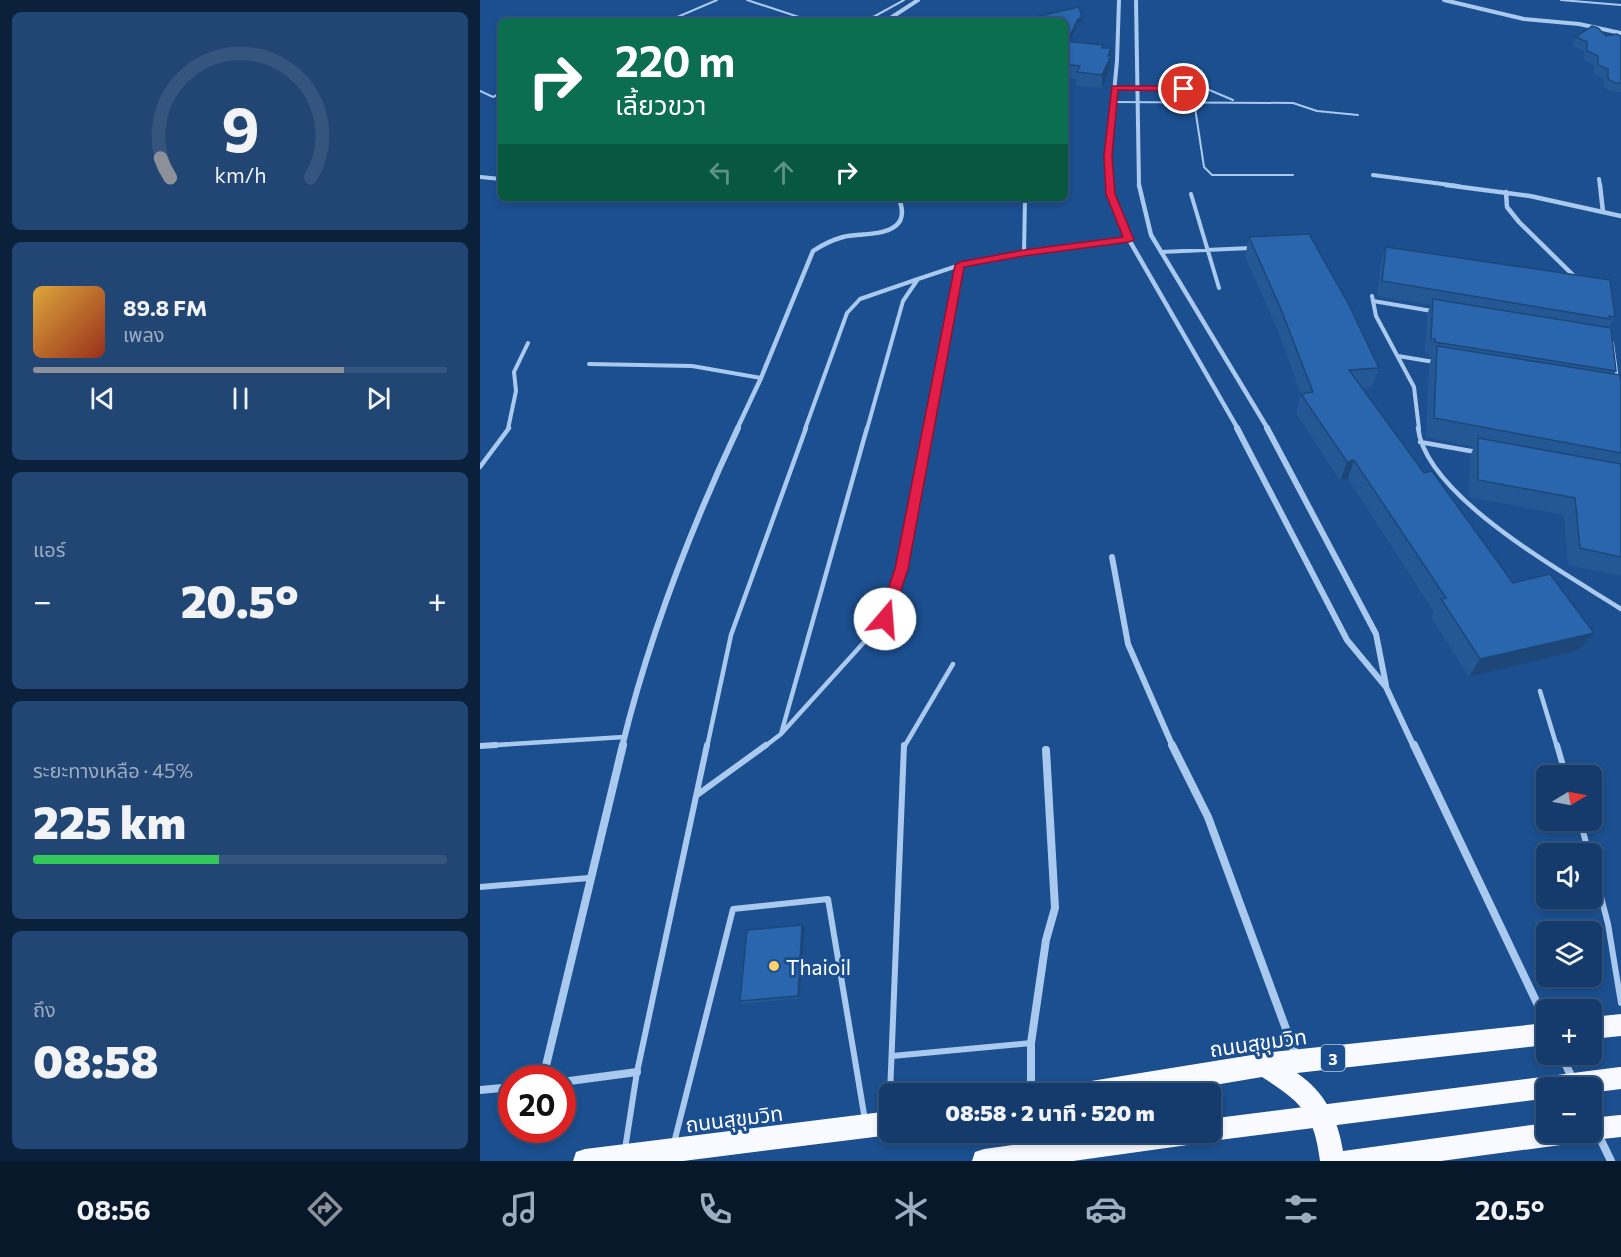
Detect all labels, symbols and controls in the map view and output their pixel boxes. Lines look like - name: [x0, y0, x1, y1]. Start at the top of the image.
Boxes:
- text: 220 m: [615, 34, 735, 86]
- icon: right: [516, 42, 594, 120]
- pin: [1158, 63, 1209, 114]
- icon: arrive: [1167, 72, 1200, 105]
- text: เลี้ยวขวา: [615, 88, 706, 121]
- text: 9: [221, 89, 259, 165]
- icon: left: [704, 156, 737, 189]
- icon: ahead: [767, 156, 800, 189]
- icon: right: [830, 156, 863, 189]
- text: km/h: [214, 161, 266, 187]
- text: 89.8 FM: [123, 294, 207, 321]
- text: เพลง: [123, 322, 165, 346]
- icon: previous: [86, 382, 119, 415]
- icon: pause: [224, 382, 257, 415]
- icon: next: [362, 382, 395, 415]
- text: แอร์: [33, 537, 65, 561]
- text: 20.5°: [181, 572, 299, 627]
- text: −: [33, 579, 52, 620]
- text: +: [428, 579, 447, 620]
- position arrow: [853, 587, 917, 651]
- text: ระยะทางเหลือ · 45%: [33, 758, 193, 782]
- north arrow: [1536, 765, 1602, 831]
- map controls: [1536, 765, 1602, 1143]
- text: 225 km: [33, 793, 186, 848]
- button: sound: [1536, 843, 1602, 909]
- button: layers: [1536, 921, 1602, 987]
- place label: Thaioil: [786, 954, 851, 979]
- marker: Thaioil: [767, 959, 781, 973]
- text: ถึง: [33, 997, 56, 1021]
- button: +: [1536, 999, 1602, 1065]
- street label: ถนนสุขุมวิท: [1208, 1023, 1308, 1063]
- text: 08:58: [33, 1032, 159, 1087]
- road number: 3: [1321, 1045, 1345, 1071]
- speed limit sign: 20: [498, 1065, 576, 1143]
- button: −: [1536, 1077, 1602, 1143]
- text: 08:58 · 2 นาที · 520 m: [945, 1099, 1155, 1126]
- street label: ถนนสุขุมวิท: [684, 1100, 784, 1138]
- icon: directions: [304, 1188, 346, 1230]
- icon: music: [499, 1188, 541, 1230]
- icon: phone: [694, 1188, 736, 1230]
- icon: climate: [890, 1188, 932, 1230]
- icon: car: [1085, 1188, 1127, 1230]
- icon: filters: [1280, 1188, 1322, 1230]
- text: 08:56: [77, 1193, 151, 1226]
- text: 20.5°: [1475, 1193, 1544, 1226]

